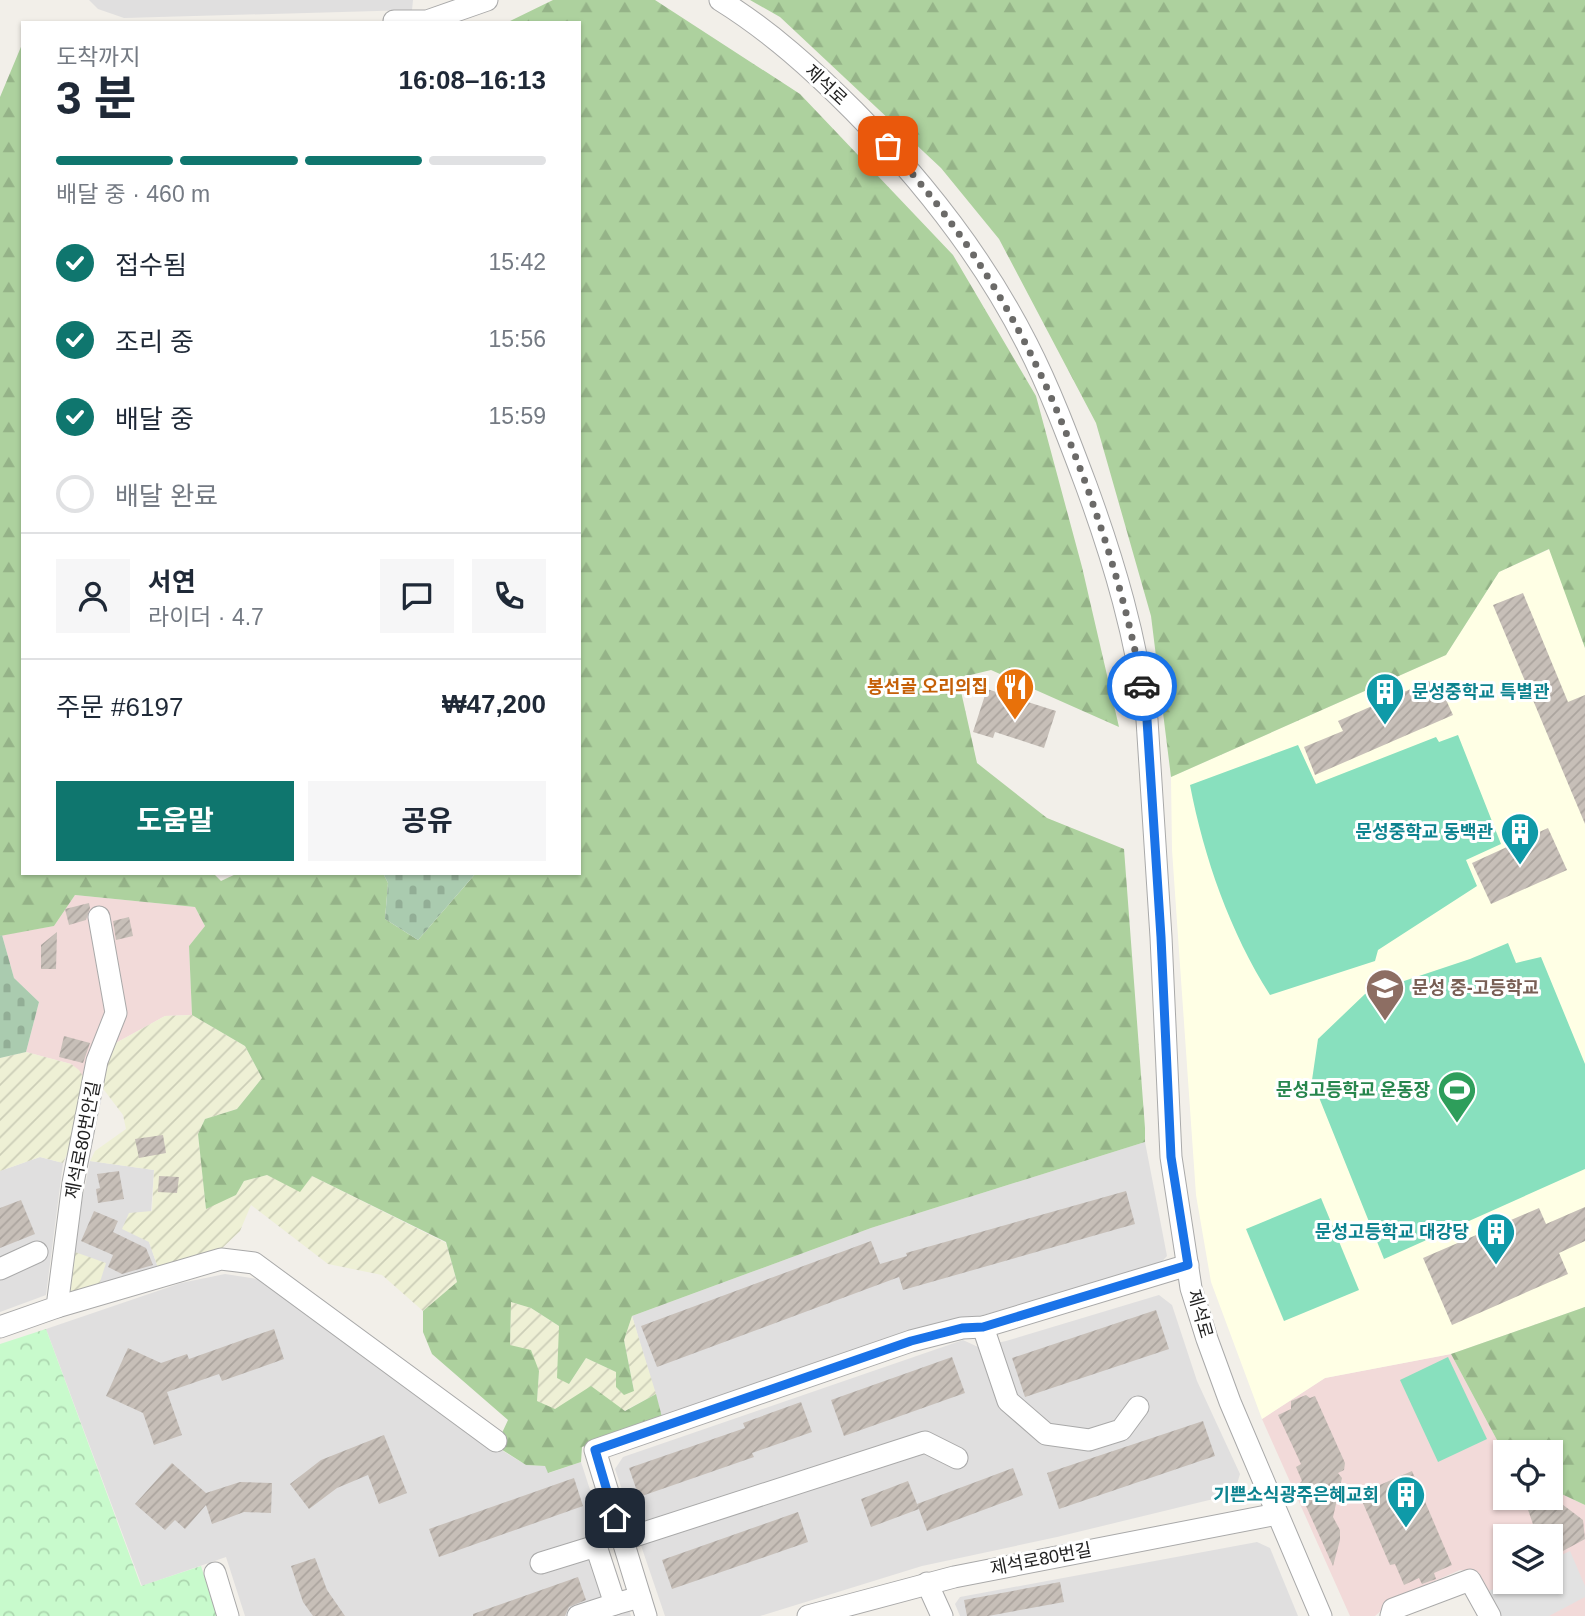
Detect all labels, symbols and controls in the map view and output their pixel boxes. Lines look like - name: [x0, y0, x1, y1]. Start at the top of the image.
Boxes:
- text: 도착까지: [56, 44, 141, 70]
- street label: 제석로: [801, 61, 851, 109]
- text: 16:08–16:13: [399, 65, 546, 95]
- text: 3 분: [56, 72, 137, 124]
- pin: [858, 116, 918, 176]
- icon: bag: [869, 127, 907, 165]
- text: 배달 중 · 460 m: [56, 181, 210, 207]
- icon: check: [56, 244, 94, 282]
- text: 15:42: [488, 249, 546, 275]
- text: 접수됨: [115, 250, 187, 280]
- icon: check: [56, 321, 94, 359]
- text: 15:56: [488, 326, 546, 352]
- text: 조리 중: [115, 327, 194, 357]
- icon: check: [56, 398, 94, 436]
- text: 15:59: [488, 403, 546, 429]
- text: 배달 중: [115, 404, 194, 434]
- text: 배달 완료: [115, 481, 218, 511]
- button: person: [56, 559, 130, 633]
- button: chat: [380, 559, 454, 633]
- button: phone: [472, 559, 546, 633]
- text: 서연: [148, 567, 196, 597]
- text: 라이더 · 4.7: [148, 604, 264, 630]
- courier: [1107, 651, 1177, 721]
- restaurant icon: 봉선골 오리의집: [994, 666, 1036, 721]
- icon: car: [1123, 667, 1161, 705]
- building icon: 문성중학교 특별관: [1364, 671, 1406, 726]
- place label: 봉선골 오리의집: [867, 677, 988, 697]
- place label: 문성중학교 특별관: [1412, 682, 1550, 702]
- text: ₩47,200: [442, 689, 546, 719]
- text: 주문 #6197: [56, 692, 183, 722]
- button: 도움말: [56, 781, 294, 861]
- button: 공유: [308, 781, 546, 861]
- building icon: 문성중학교 동백관: [1499, 811, 1541, 866]
- place label: 문성중학교 동백관: [1356, 822, 1493, 842]
- school or university icon: 문성 중-고등학교: [1364, 967, 1406, 1022]
- place label: 문성 중-고등학교: [1412, 978, 1539, 998]
- sports icon: 문성고등학교 운동장: [1436, 1069, 1478, 1124]
- street label: 제석로80번안길: [62, 1079, 104, 1201]
- place label: 문성고등학교 운동장: [1276, 1080, 1430, 1100]
- building icon: 문성고등학교 대강당: [1475, 1211, 1517, 1266]
- place label: 문성고등학교 대강당: [1315, 1222, 1469, 1242]
- street label: 제석로: [1184, 1287, 1216, 1341]
- map controls: [1493, 1440, 1563, 1594]
- button: locate: [1493, 1440, 1563, 1510]
- building icon: 기쁜소식광주은혜교회: [1385, 1474, 1427, 1529]
- place label: 기쁜소식광주은혜교회: [1213, 1485, 1379, 1505]
- pin: [585, 1488, 645, 1548]
- icon: home: [596, 1499, 634, 1537]
- button: layers: [1493, 1524, 1563, 1594]
- street label: 제석로80번길: [989, 1539, 1093, 1579]

